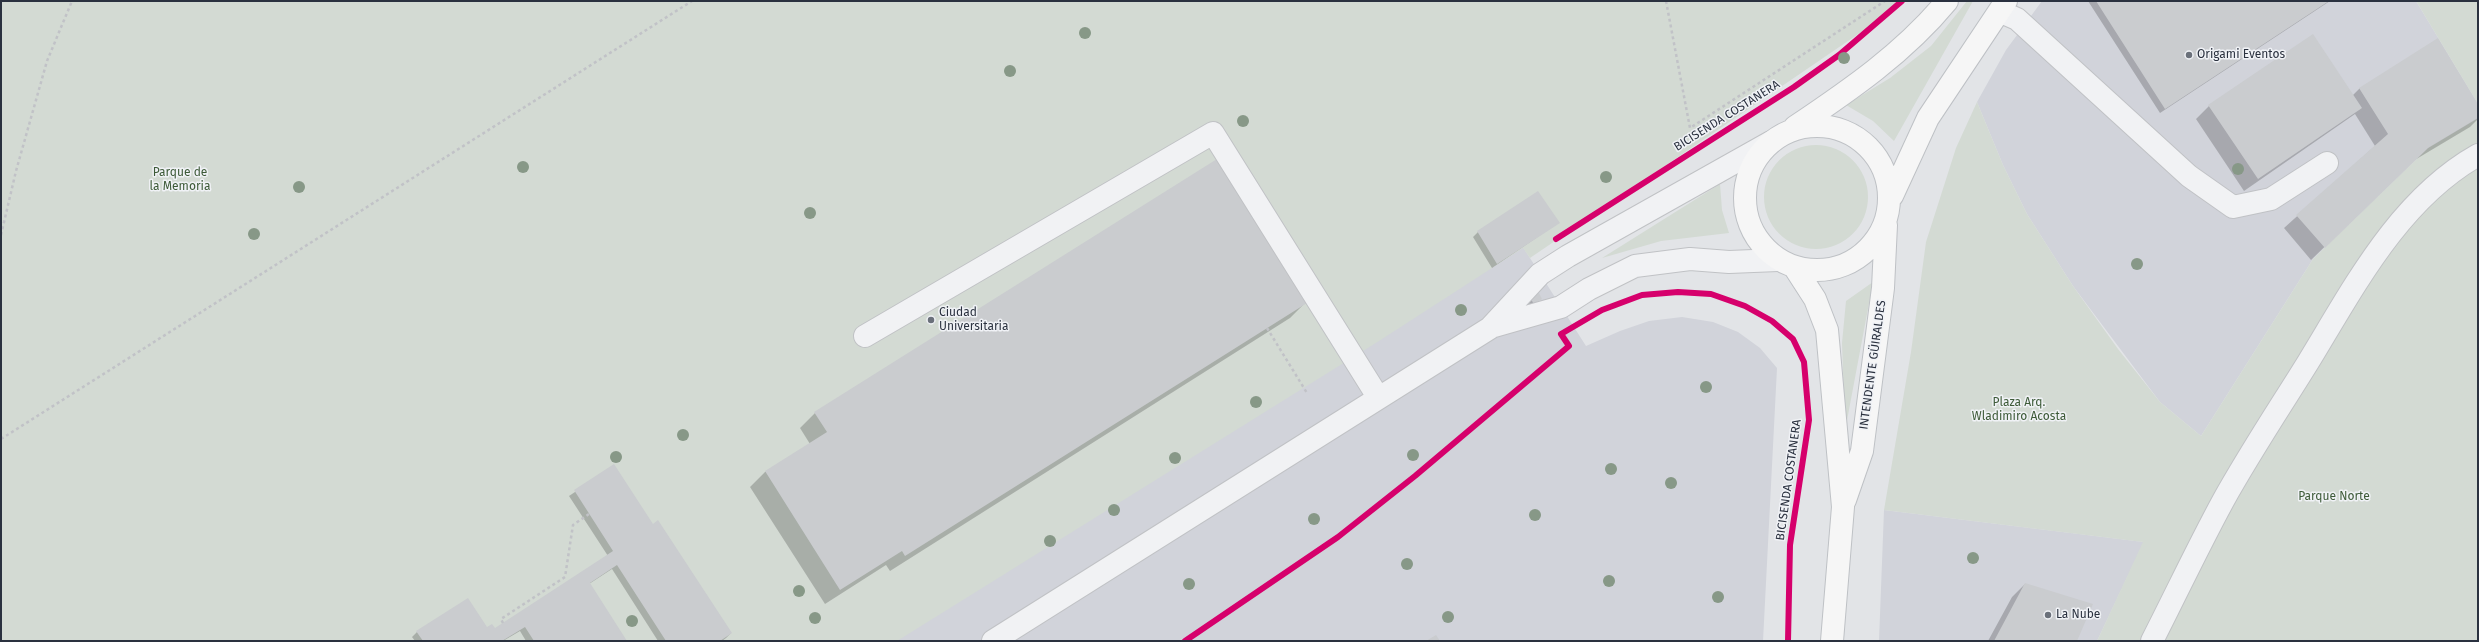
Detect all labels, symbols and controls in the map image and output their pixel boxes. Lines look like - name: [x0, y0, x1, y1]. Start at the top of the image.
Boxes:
- place label: Origami Eventos: [2197, 48, 2285, 62]
- marker: Origami Eventos: [2184, 50, 2194, 60]
- street label: BICISENDA COSTANERA: [1671, 78, 1783, 154]
- park label: Parque de la Memoria: [150, 166, 210, 194]
- street label: INTENDENTE GÜIRALDES: [1857, 299, 1889, 431]
- place label: Ciudad Universitaria: [939, 306, 1009, 334]
- marker: Ciudad Universitaria: [926, 315, 936, 325]
- park label: Plaza Arq. Wladimiro Acosta: [1972, 396, 2066, 424]
- street label: BICISENDA COSTANERA: [1773, 418, 1805, 542]
- park label: Parque Norte: [2298, 490, 2370, 504]
- place label: La Nube: [2056, 608, 2100, 622]
- marker: La Nube: [2043, 610, 2053, 620]

